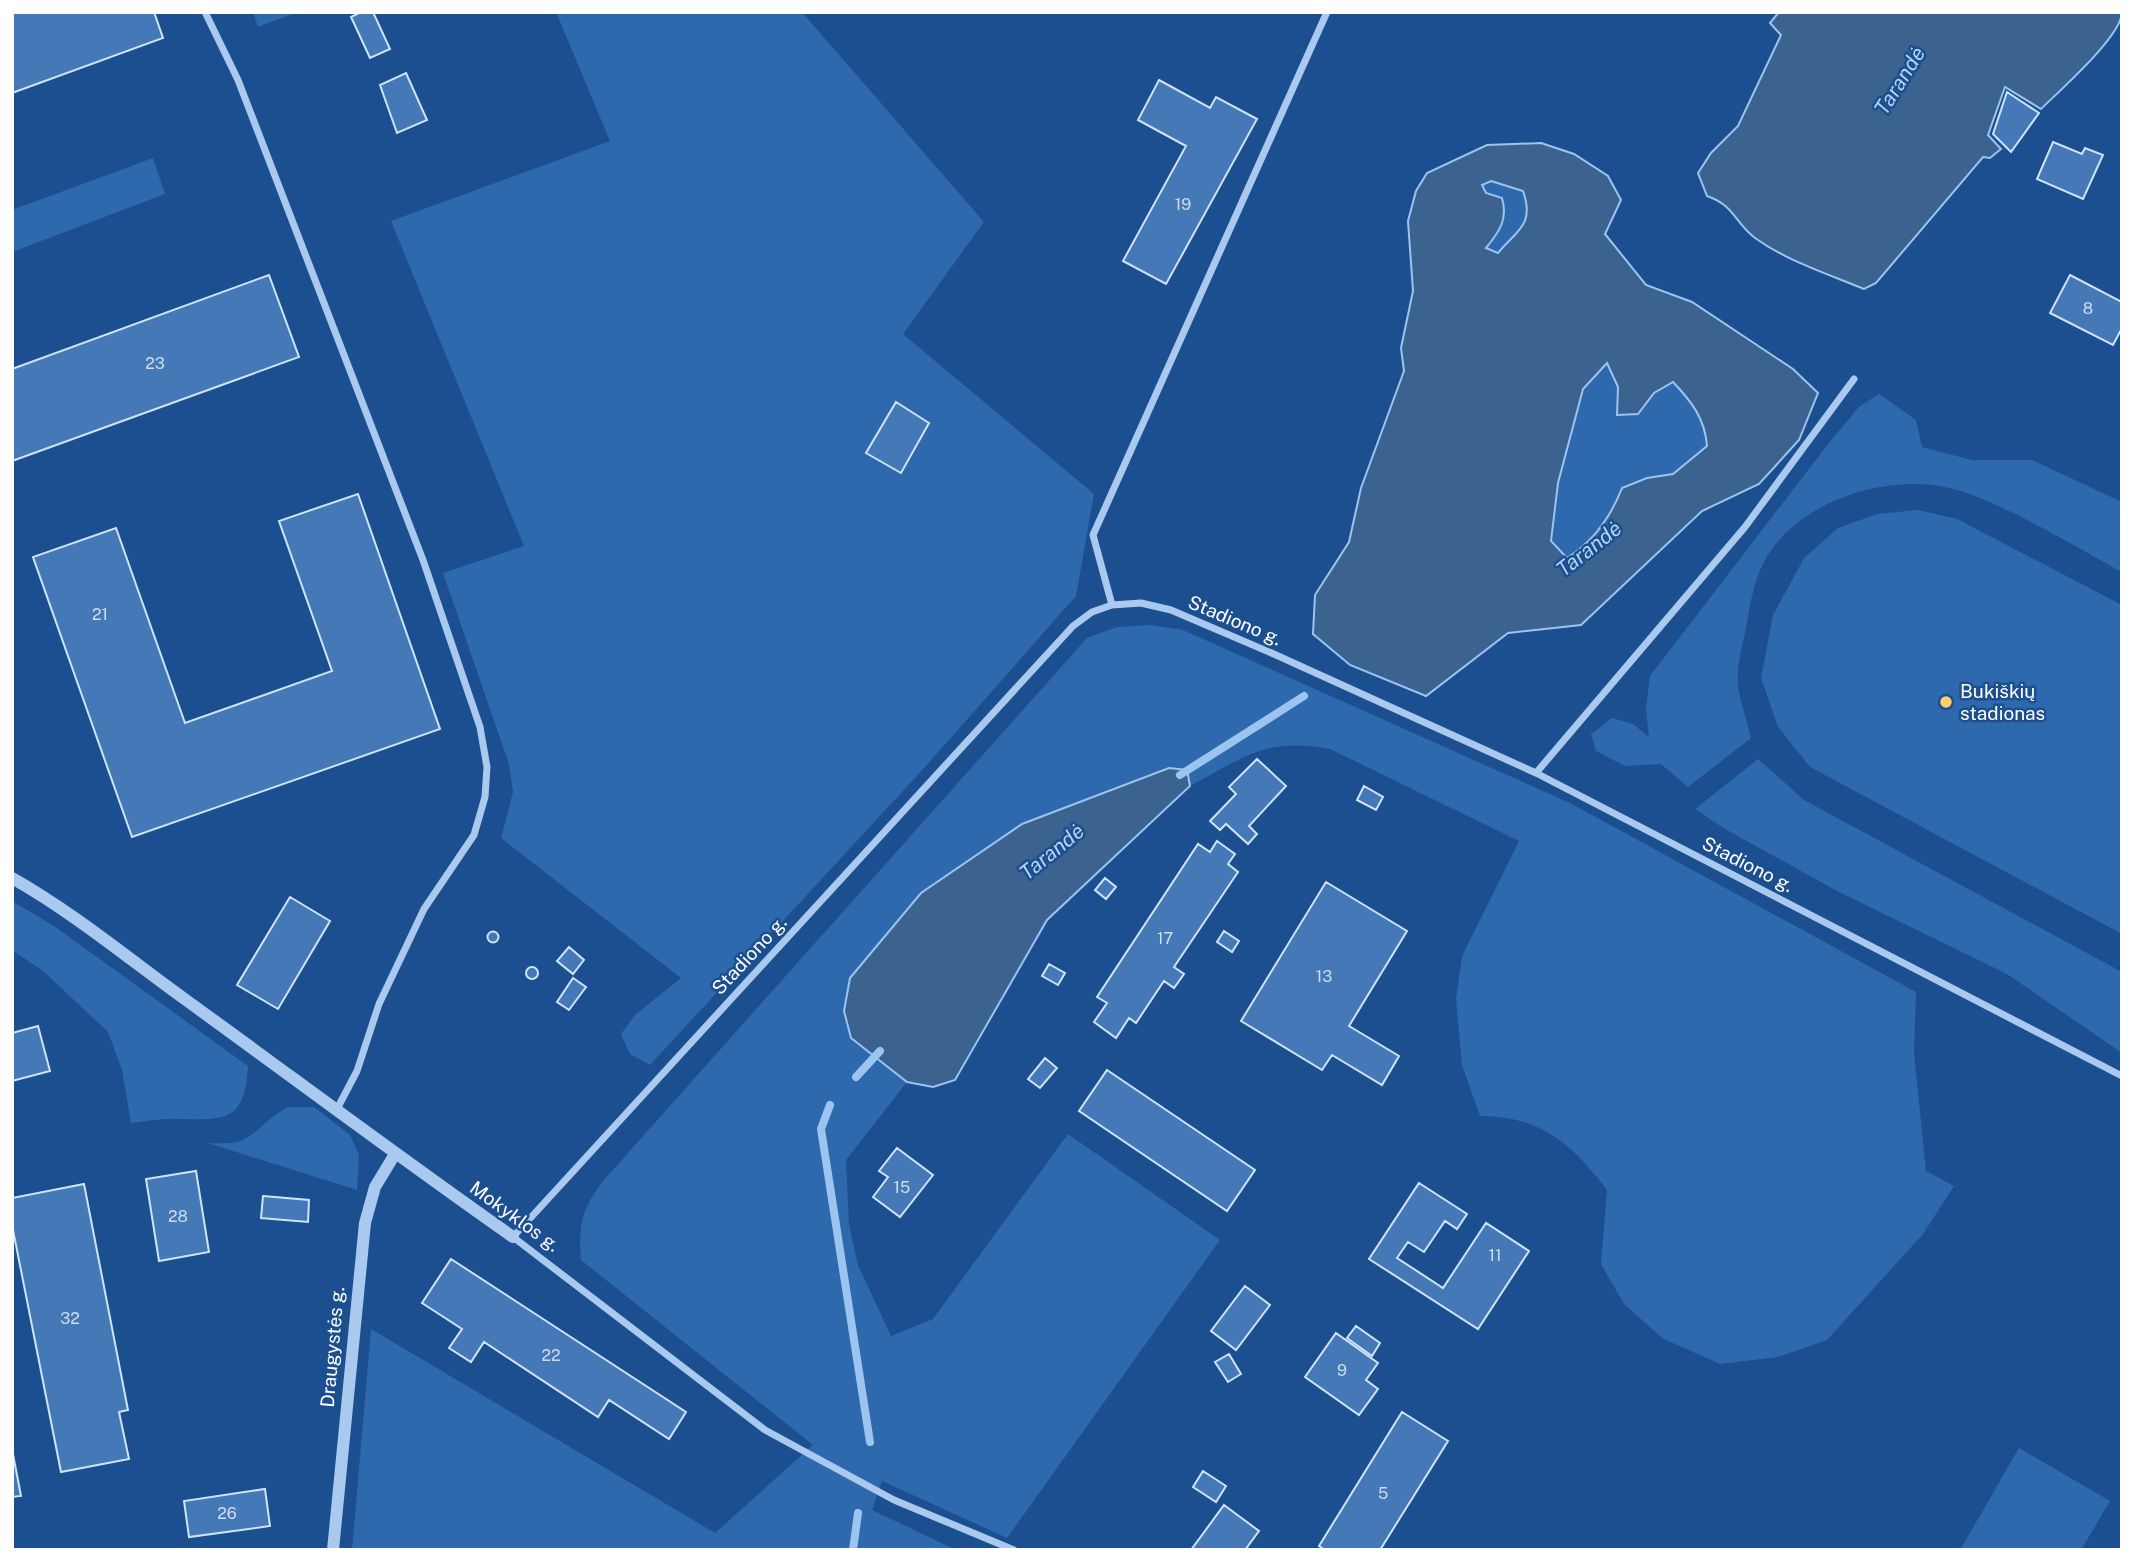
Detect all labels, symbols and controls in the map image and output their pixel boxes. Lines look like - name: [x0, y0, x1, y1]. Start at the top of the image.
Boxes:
- water label: Tarandė: [1869, 42, 1930, 120]
- house number: 19: [1175, 195, 1191, 214]
- house number: 8: [2083, 299, 2093, 318]
- house number: 23: [145, 354, 165, 373]
- water label: Tarandė: [1551, 515, 1626, 582]
- street label: Stadiono g.: [1185, 590, 1285, 650]
- house number: 21: [92, 605, 108, 624]
- place label: Bukiškių stadionas: [1960, 680, 2045, 724]
- marker: Bukiškių stadionas: [1938, 694, 1954, 710]
- water label: Tarandė: [1014, 818, 1089, 885]
- street label: Stadiono g.: [1699, 832, 1797, 896]
- street label: Stadiono g.: [707, 911, 791, 999]
- house number: 17: [1157, 929, 1173, 948]
- house number: 13: [1316, 967, 1332, 986]
- street label: Mokyklos g.: [466, 1176, 564, 1256]
- house number: 15: [894, 1178, 910, 1197]
- house number: 28: [168, 1207, 188, 1226]
- house number: 11: [1488, 1246, 1502, 1265]
- street label: Draugystės g.: [316, 1286, 348, 1408]
- house number: 32: [60, 1309, 80, 1328]
- house number: 22: [541, 1346, 561, 1365]
- house number: 9: [1337, 1361, 1347, 1380]
- house number: 5: [1378, 1484, 1388, 1503]
- house number: 26: [217, 1504, 237, 1523]

